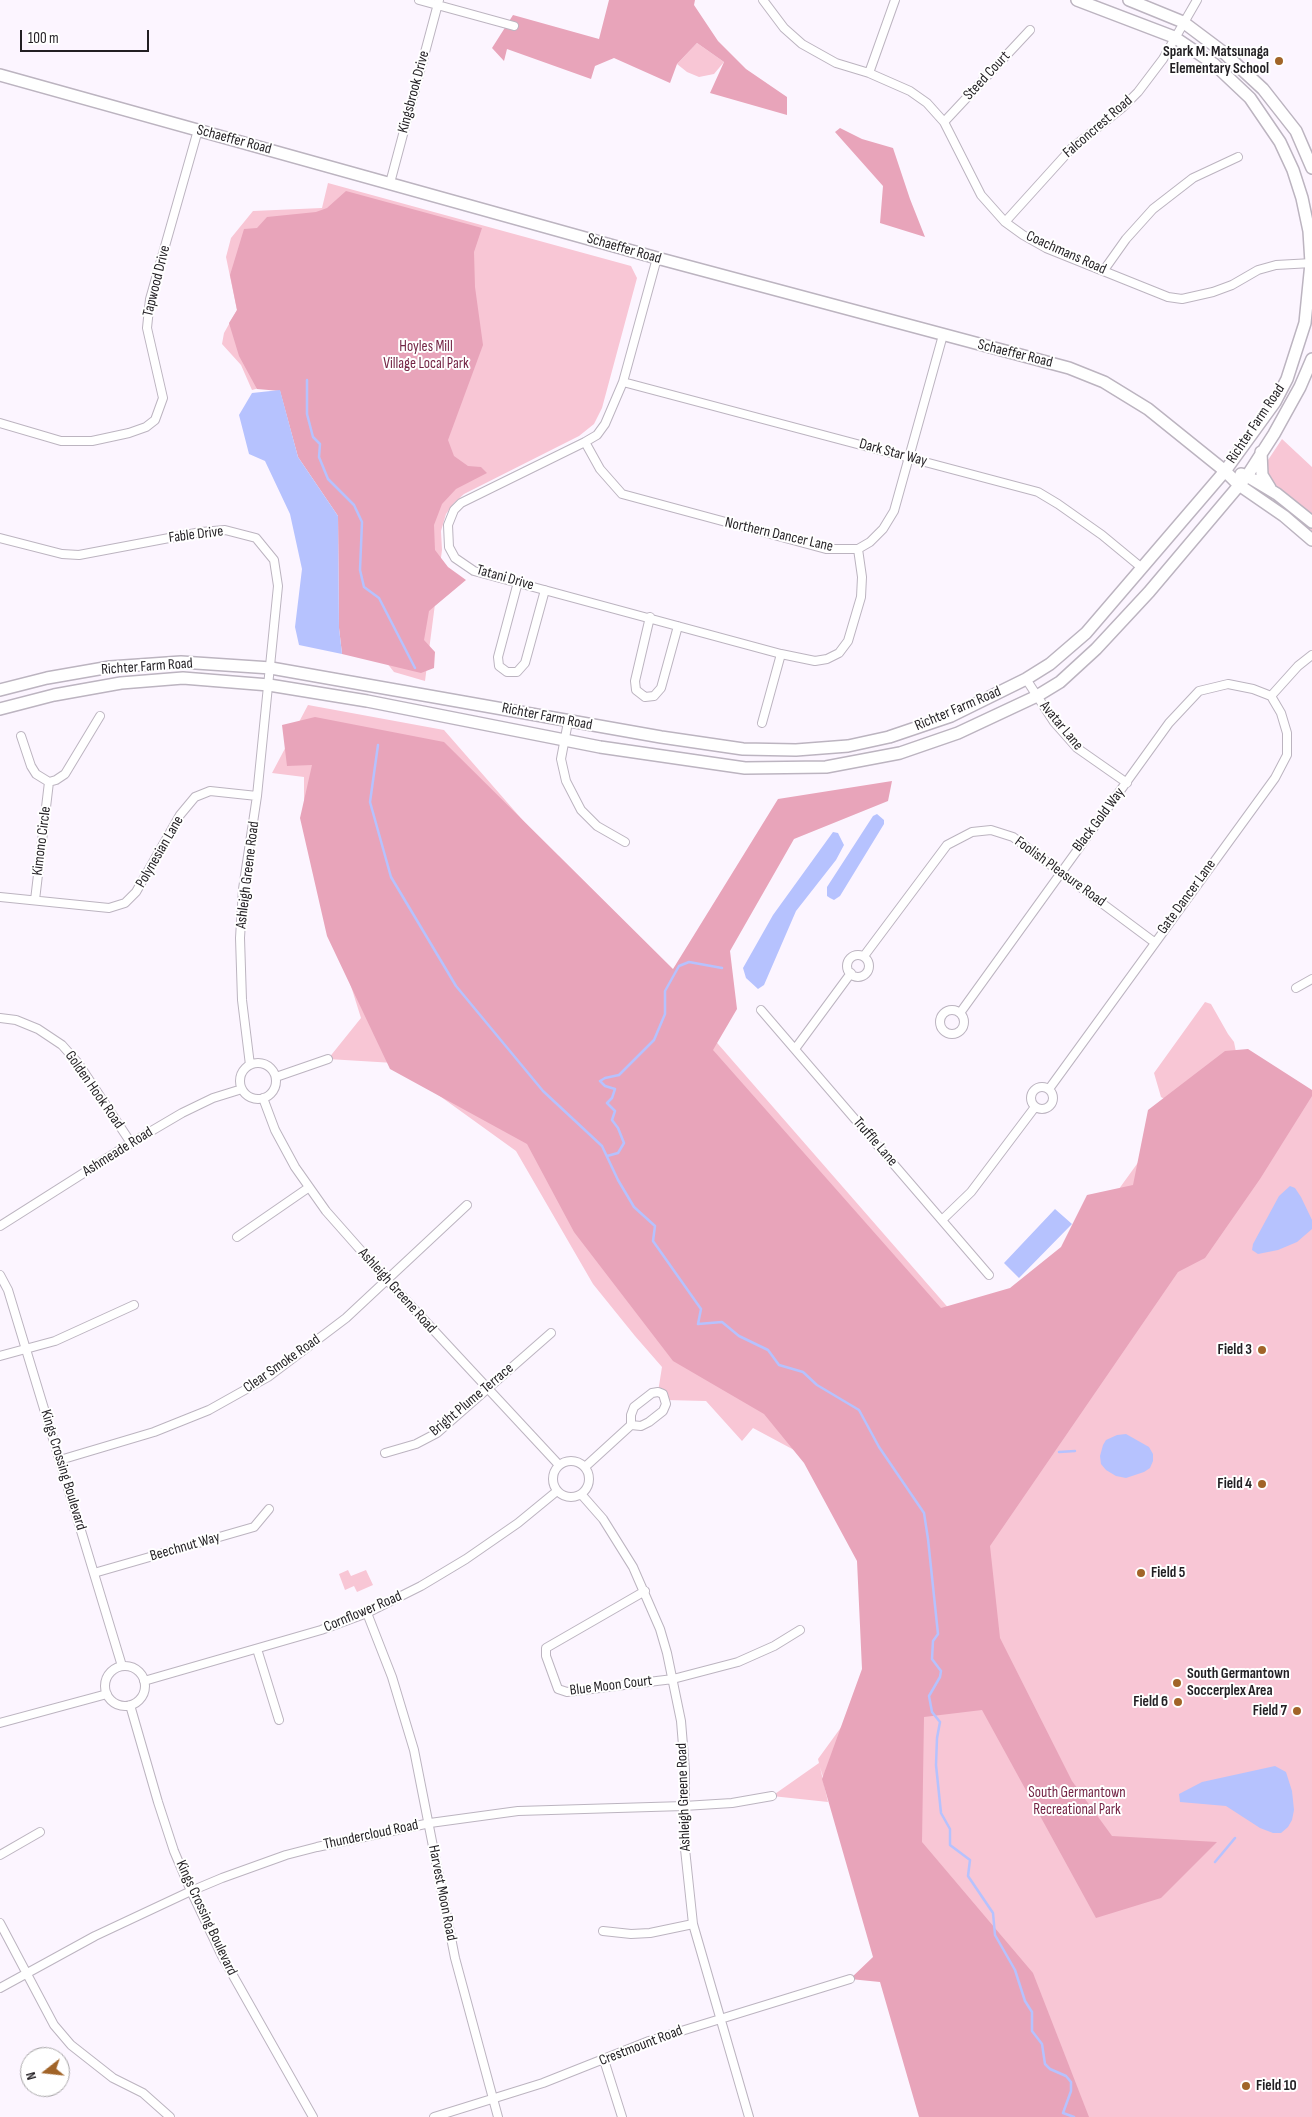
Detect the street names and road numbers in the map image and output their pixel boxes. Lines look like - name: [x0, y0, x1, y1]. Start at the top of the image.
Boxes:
- street label: Steed Court: [960, 48, 1014, 104]
- street label: Kingsbrook Drive: [394, 49, 434, 135]
- street label: Falconcrest Road: [1060, 92, 1136, 162]
- street label: Schaeffer Road: [195, 121, 273, 159]
- street label: Coachmans Road: [1023, 227, 1109, 279]
- street label: Schaeffer Road: [585, 230, 663, 268]
- street label: Tapwood Drive: [139, 244, 175, 318]
- street label: Schaeffer Road: [976, 336, 1054, 372]
- street label: Richter Farm Road: [1223, 381, 1289, 467]
- street label: Dark Star Way: [857, 435, 929, 471]
- street label: Northern Dancer Lane: [723, 514, 835, 556]
- street label: Fable Drive: [168, 523, 224, 547]
- street label: Tatani Drive: [474, 561, 536, 595]
- street label: Richter Farm Road: [101, 655, 193, 679]
- street label: Richter Farm Road: [912, 683, 1004, 735]
- street label: Avatar Lane: [1035, 698, 1087, 754]
- street label: Richter Farm Road: [500, 699, 594, 735]
- street label: Black Gold Way: [1069, 784, 1129, 856]
- street label: Kimono Circle: [29, 805, 55, 877]
- street label: Polynesian Lane: [132, 813, 188, 891]
- street label: Ashleigh Greene Road: [232, 820, 264, 930]
- street label: Foolish Pleasure Road: [1011, 833, 1109, 911]
- street label: Gate Dancer Lane: [1154, 856, 1220, 938]
- street label: Golden Hook Road: [61, 1048, 127, 1132]
- street label: Truffle Lane: [849, 1114, 901, 1170]
- street label: Ashmeade Road: [80, 1123, 156, 1181]
- street label: Ashleigh Greene Road: [354, 1245, 440, 1337]
- street label: Clear Smoke Road: [240, 1331, 324, 1397]
- street label: Bright Plume Terrace: [426, 1360, 518, 1440]
- street label: Kings Crossing Boulevard: [36, 1408, 90, 1532]
- street label: Beechnut Way: [148, 1528, 222, 1566]
- street label: Cornflower Road: [321, 1588, 405, 1636]
- street label: Blue Moon Court: [569, 1672, 653, 1700]
- street label: Ashleigh Greene Road: [673, 1743, 695, 1851]
- street label: Thundercloud Road: [322, 1816, 420, 1854]
- street label: Harvest Moon Road: [424, 1844, 460, 1942]
- street label: Kings Crossing Boulevard: [171, 1858, 241, 1978]
- street label: Crestmount Road: [597, 2022, 685, 2070]

